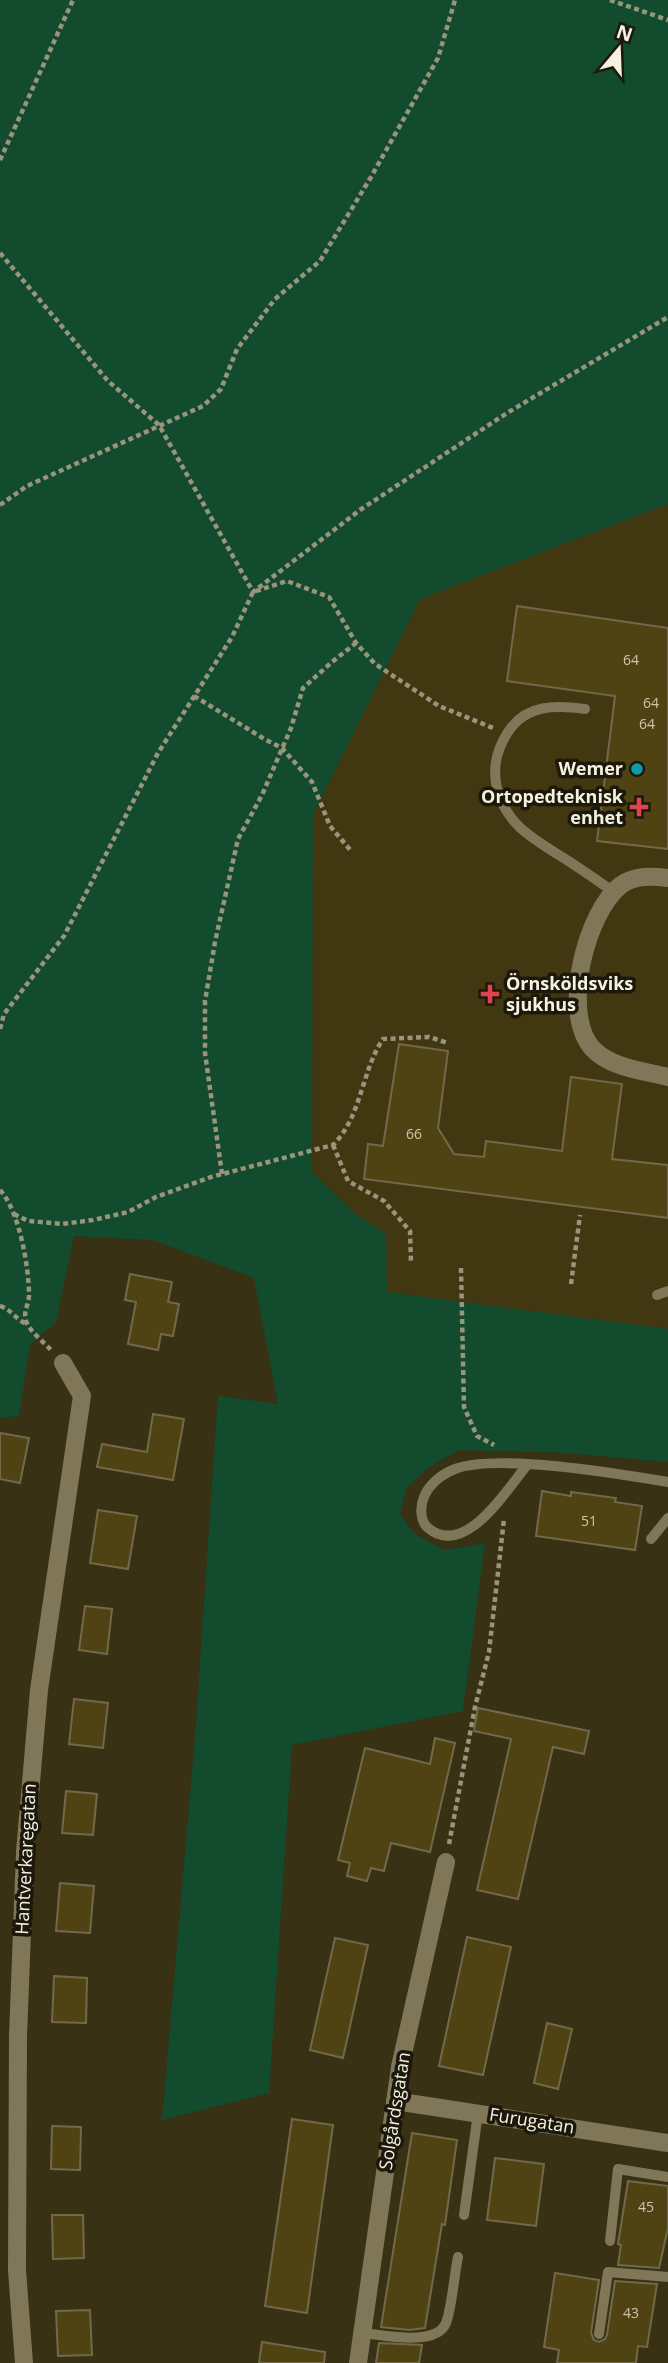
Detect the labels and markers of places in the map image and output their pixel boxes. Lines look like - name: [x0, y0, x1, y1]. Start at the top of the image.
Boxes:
- place label: Wemer: [558, 756, 623, 780]
- marker: Wemer: [629, 761, 645, 777]
- place label: Ortopedteknisk enhet: [481, 784, 624, 829]
- marker: Ortopedteknisk enhet: [629, 797, 649, 817]
- place label: Örnsköldsviks sjukhus: [506, 971, 633, 1016]
- marker: Örnsköldsviks sjukhus: [480, 984, 500, 1004]

